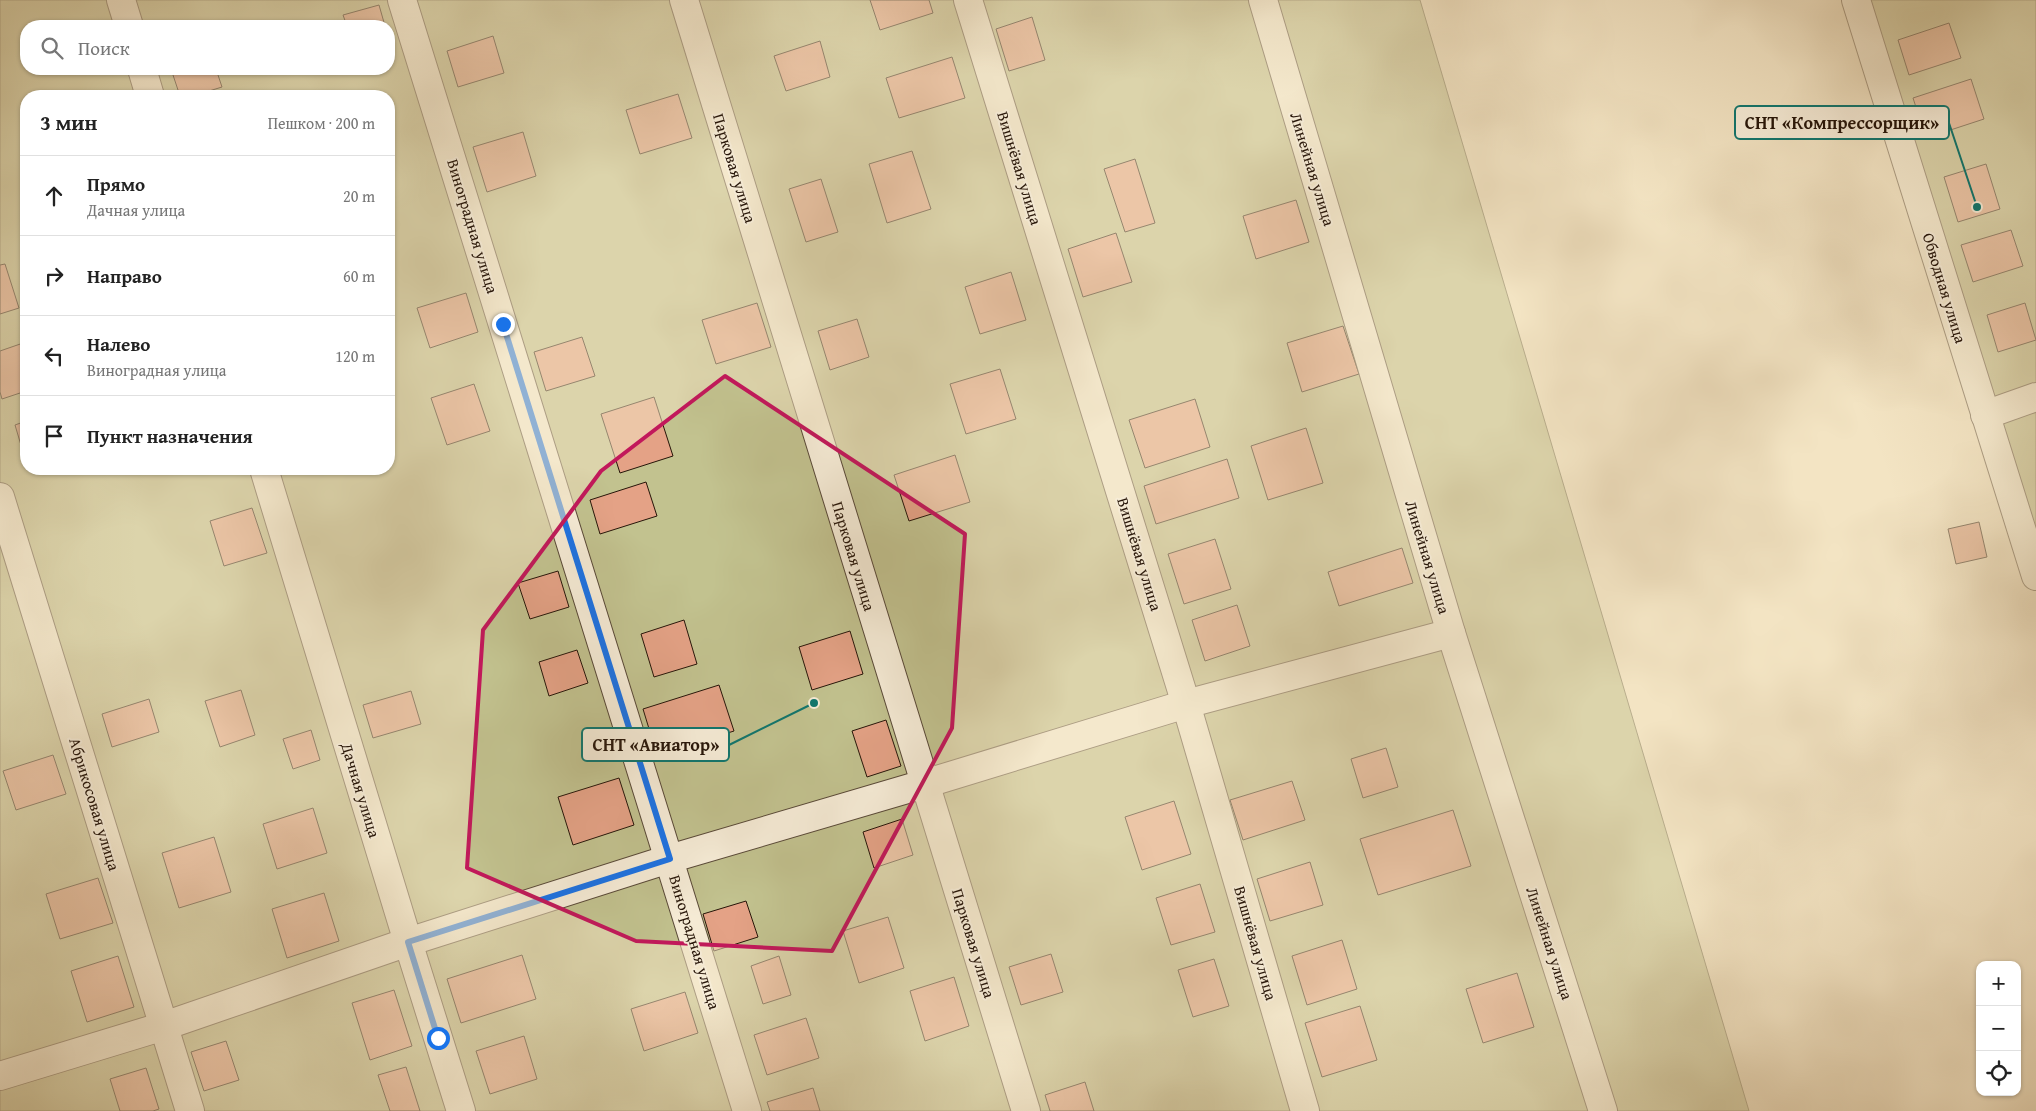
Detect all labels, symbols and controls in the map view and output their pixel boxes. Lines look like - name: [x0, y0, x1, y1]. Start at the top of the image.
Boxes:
- search box: [20, 20, 395, 75]
- icon: search: [38, 34, 66, 62]
- text: Поиск: [78, 34, 130, 62]
- callout: СНТ «Компрессорщик»: [1735, 106, 1949, 139]
- text: 3 мин: [40, 107, 97, 138]
- street label: Вишнёвая улица: [991, 108, 1049, 228]
- street label: Линейная улица: [1284, 109, 1342, 229]
- text: СНТ «Компрессорщик»: [1745, 109, 1939, 136]
- street label: Парковая улица: [707, 110, 763, 226]
- text: Пешком · 200 m: [268, 111, 375, 135]
- street label: Виноградная улица: [441, 156, 505, 297]
- text: Прямо: [87, 170, 145, 198]
- icon: ahead: [40, 182, 68, 210]
- text: 20 m: [343, 184, 375, 208]
- text: Дачная улица: [87, 198, 185, 222]
- street label: Обводная улица: [1917, 230, 1973, 347]
- icon: right: [40, 262, 68, 290]
- text: Направо: [87, 262, 162, 290]
- text: 60 m: [343, 264, 375, 288]
- route end: [492, 313, 515, 336]
- text: Налево: [87, 330, 150, 358]
- icon: left: [40, 342, 68, 370]
- text: 120 m: [335, 344, 375, 368]
- text: Виноградная улица: [87, 358, 226, 382]
- icon: arrive: [40, 422, 68, 450]
- text: Пункт назначения: [87, 422, 253, 450]
- street label: Вишнёвая улица: [1111, 494, 1169, 614]
- street label: Линейная улица: [1399, 497, 1457, 617]
- street label: Парковая улица: [826, 498, 882, 614]
- callout: СНТ «Авиатор»: [582, 728, 729, 761]
- text: СНТ «Авиатор»: [592, 731, 720, 758]
- street label: Абрикосовая улица: [63, 734, 127, 874]
- street label: Дачная улица: [335, 739, 387, 841]
- street label: Виноградная улица: [663, 872, 727, 1013]
- street label: Вишнёвая улица: [1228, 883, 1284, 1003]
- street label: Линейная улица: [1520, 883, 1580, 1003]
- street label: Парковая улица: [946, 885, 1002, 1001]
- map controls: [1976, 961, 2021, 1096]
- button: +: [1976, 961, 2021, 1006]
- button: −: [1976, 1006, 2021, 1051]
- route start: [427, 1027, 450, 1050]
- button: locate: [1976, 1051, 2021, 1096]

